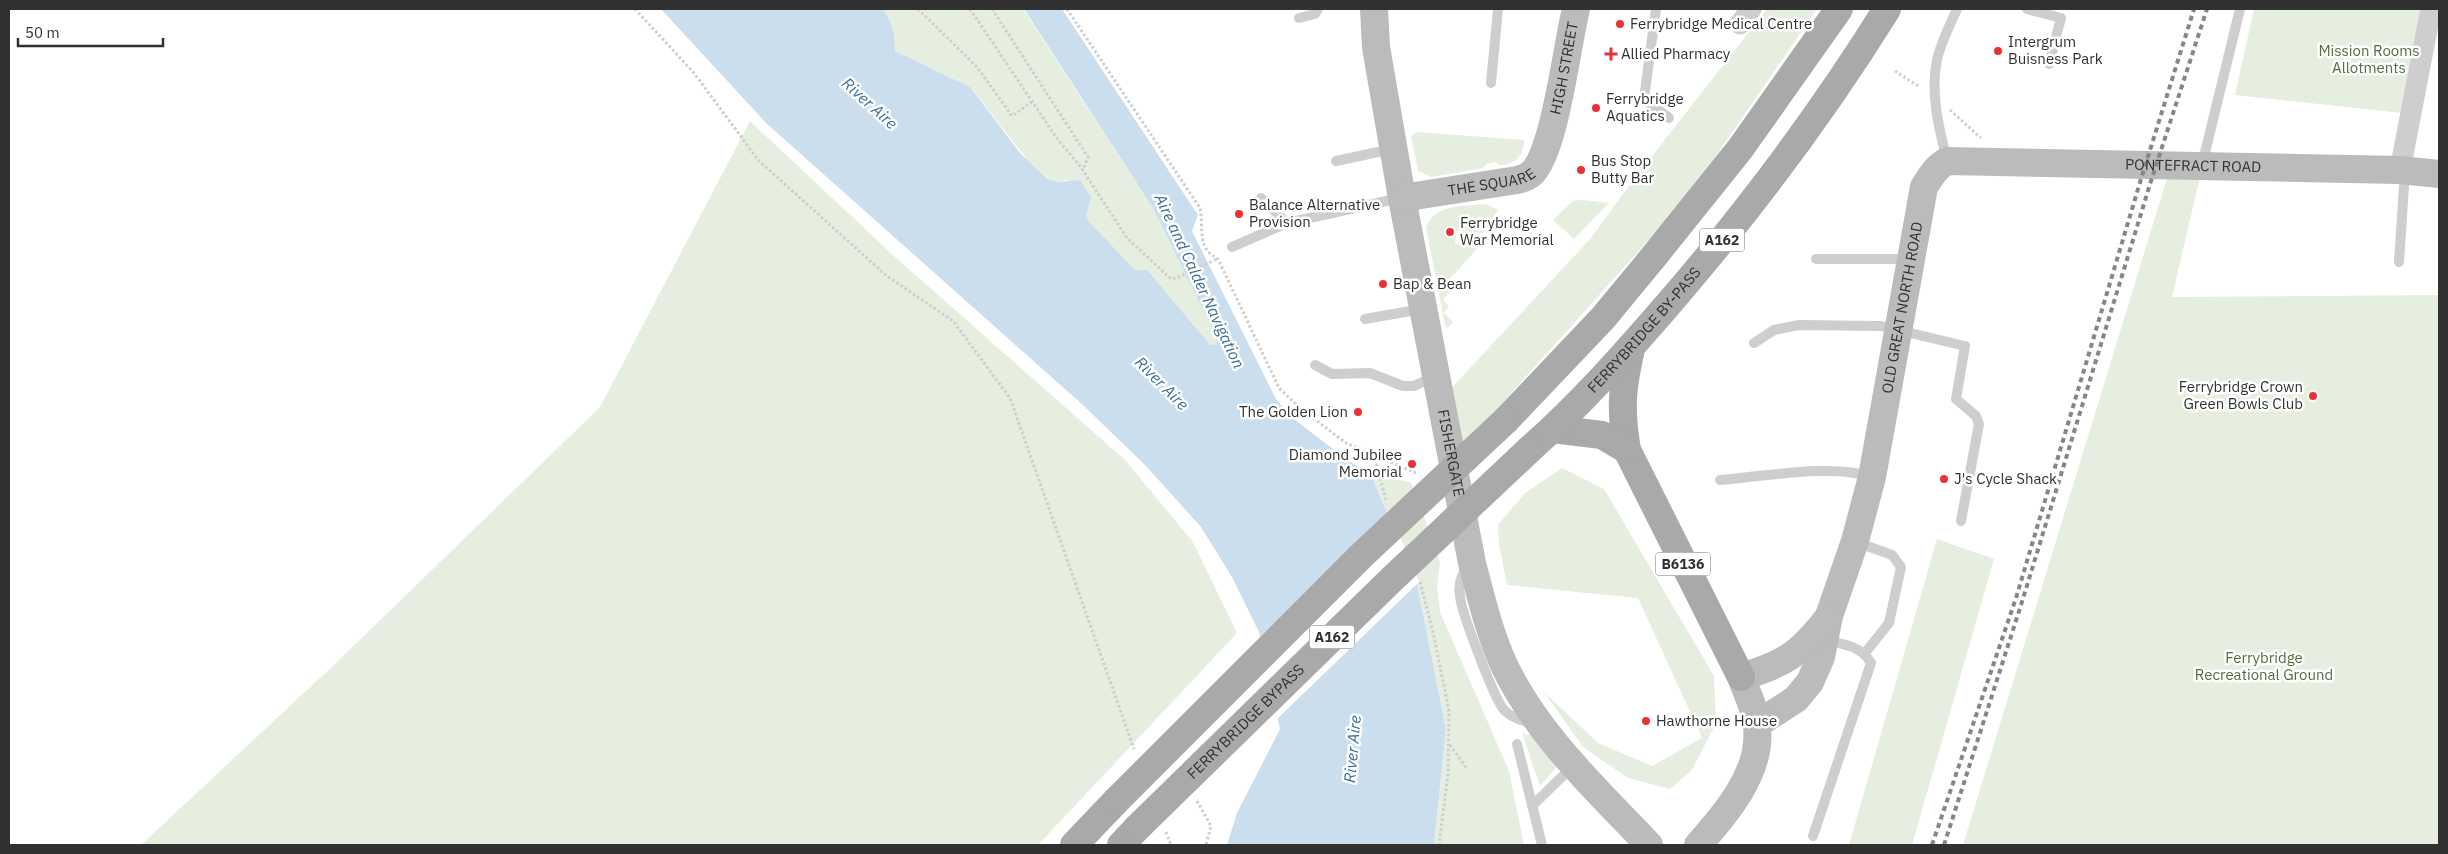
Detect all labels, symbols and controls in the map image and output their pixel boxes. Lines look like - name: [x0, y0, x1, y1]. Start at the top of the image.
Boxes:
- place label: Ferrybridge Medical Centre: [1630, 14, 1812, 33]
- scale bar: [18, 15, 162, 47]
- marker: Ferrybridge Medical Centre: [1614, 18, 1626, 30]
- street label: HIGH STREET: [1546, 19, 1582, 116]
- text: 50 m: [25, 23, 60, 42]
- place label: Intergrum Buisness Park: [2008, 32, 2103, 68]
- park label: Mission Rooms Allotments: [2318, 41, 2420, 77]
- place label: Allied Pharmacy: [1621, 44, 1731, 63]
- marker: Intergrum Buisness Park: [1992, 45, 2004, 57]
- marker: Allied Pharmacy: [1605, 48, 1617, 60]
- water label: River Aire: [838, 73, 902, 133]
- place label: Ferrybridge Aquatics: [1606, 89, 1684, 125]
- marker: Ferrybridge Aquatics: [1590, 102, 1602, 114]
- place label: Bus Stop Butty Bar: [1591, 151, 1655, 187]
- street label: PONTEFRACT ROAD: [2125, 155, 2261, 176]
- street label: THE SQUARE: [1446, 164, 1539, 200]
- marker: Bus Stop Butty Bar: [1575, 164, 1587, 176]
- water label: Aire and Calder Navigation: [1150, 190, 1249, 371]
- place label: Balance Alternative Provision: [1249, 195, 1380, 231]
- marker: Balance Alternative Provision: [1233, 208, 1245, 220]
- place label: Ferrybridge War Memorial: [1460, 213, 1554, 249]
- street label: OLD GREAT NORTH ROAD: [1877, 220, 1927, 395]
- marker: Ferrybridge War Memorial: [1444, 226, 1456, 238]
- road number: A162: [1700, 228, 1744, 252]
- street label: FERRYBRIDGE BY-PASS: [1583, 263, 1705, 397]
- place label: Bap & Bean: [1393, 274, 1472, 293]
- marker: Bap & Bean: [1377, 278, 1389, 290]
- water label: River Aire: [1131, 352, 1193, 414]
- place label: Ferrybridge Crown Green Bowls Club: [2179, 377, 2303, 413]
- marker: Ferrybridge Crown Green Bowls Club: [2307, 390, 2319, 402]
- place label: The Golden Lion: [1239, 402, 1348, 421]
- marker: The Golden Lion: [1352, 406, 1364, 418]
- street label: FISHERGATE: [1434, 408, 1469, 498]
- place label: Diamond Jubilee Memorial: [1289, 445, 1402, 481]
- marker: Diamond Jubilee Memorial: [1406, 458, 1418, 470]
- place label: J's Cycle Shack: [1954, 469, 2057, 488]
- marker: J's Cycle Shack: [1938, 473, 1950, 485]
- road number: B6136: [1656, 552, 1710, 576]
- road number: A162: [1310, 626, 1354, 649]
- park label: Ferrybridge Recreational Ground: [2195, 648, 2333, 684]
- street label: FERRYBRIDGE BYPASS: [1183, 660, 1308, 783]
- place label: Hawthorne House: [1656, 711, 1777, 730]
- water label: River Aire: [1339, 714, 1365, 784]
- marker: Hawthorne House: [1640, 715, 1652, 727]

